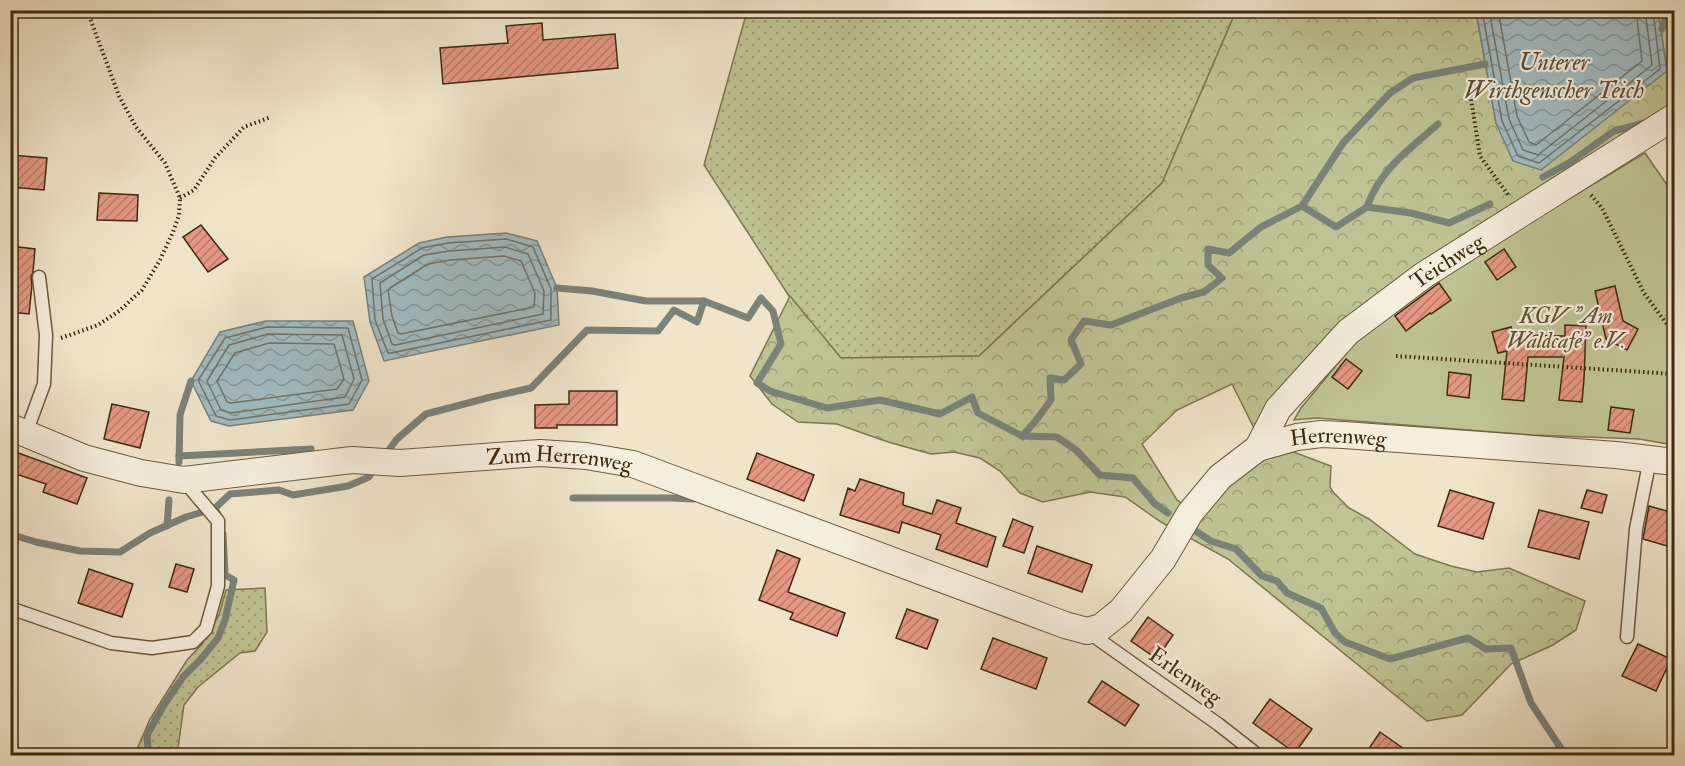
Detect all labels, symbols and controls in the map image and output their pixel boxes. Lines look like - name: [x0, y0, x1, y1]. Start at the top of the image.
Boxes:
- water label: Unterer Wirthgenscher Teich: [1464, 47, 1645, 106]
- street label: Teichweg: [1405, 227, 1491, 295]
- park label: KGV "Am Waldcafe" e.V.: [1507, 302, 1627, 355]
- street label: Herrenweg: [1288, 421, 1389, 453]
- street label: Zum Herrenweg: [485, 440, 636, 479]
- street label: Erlenweg: [1143, 640, 1228, 712]

